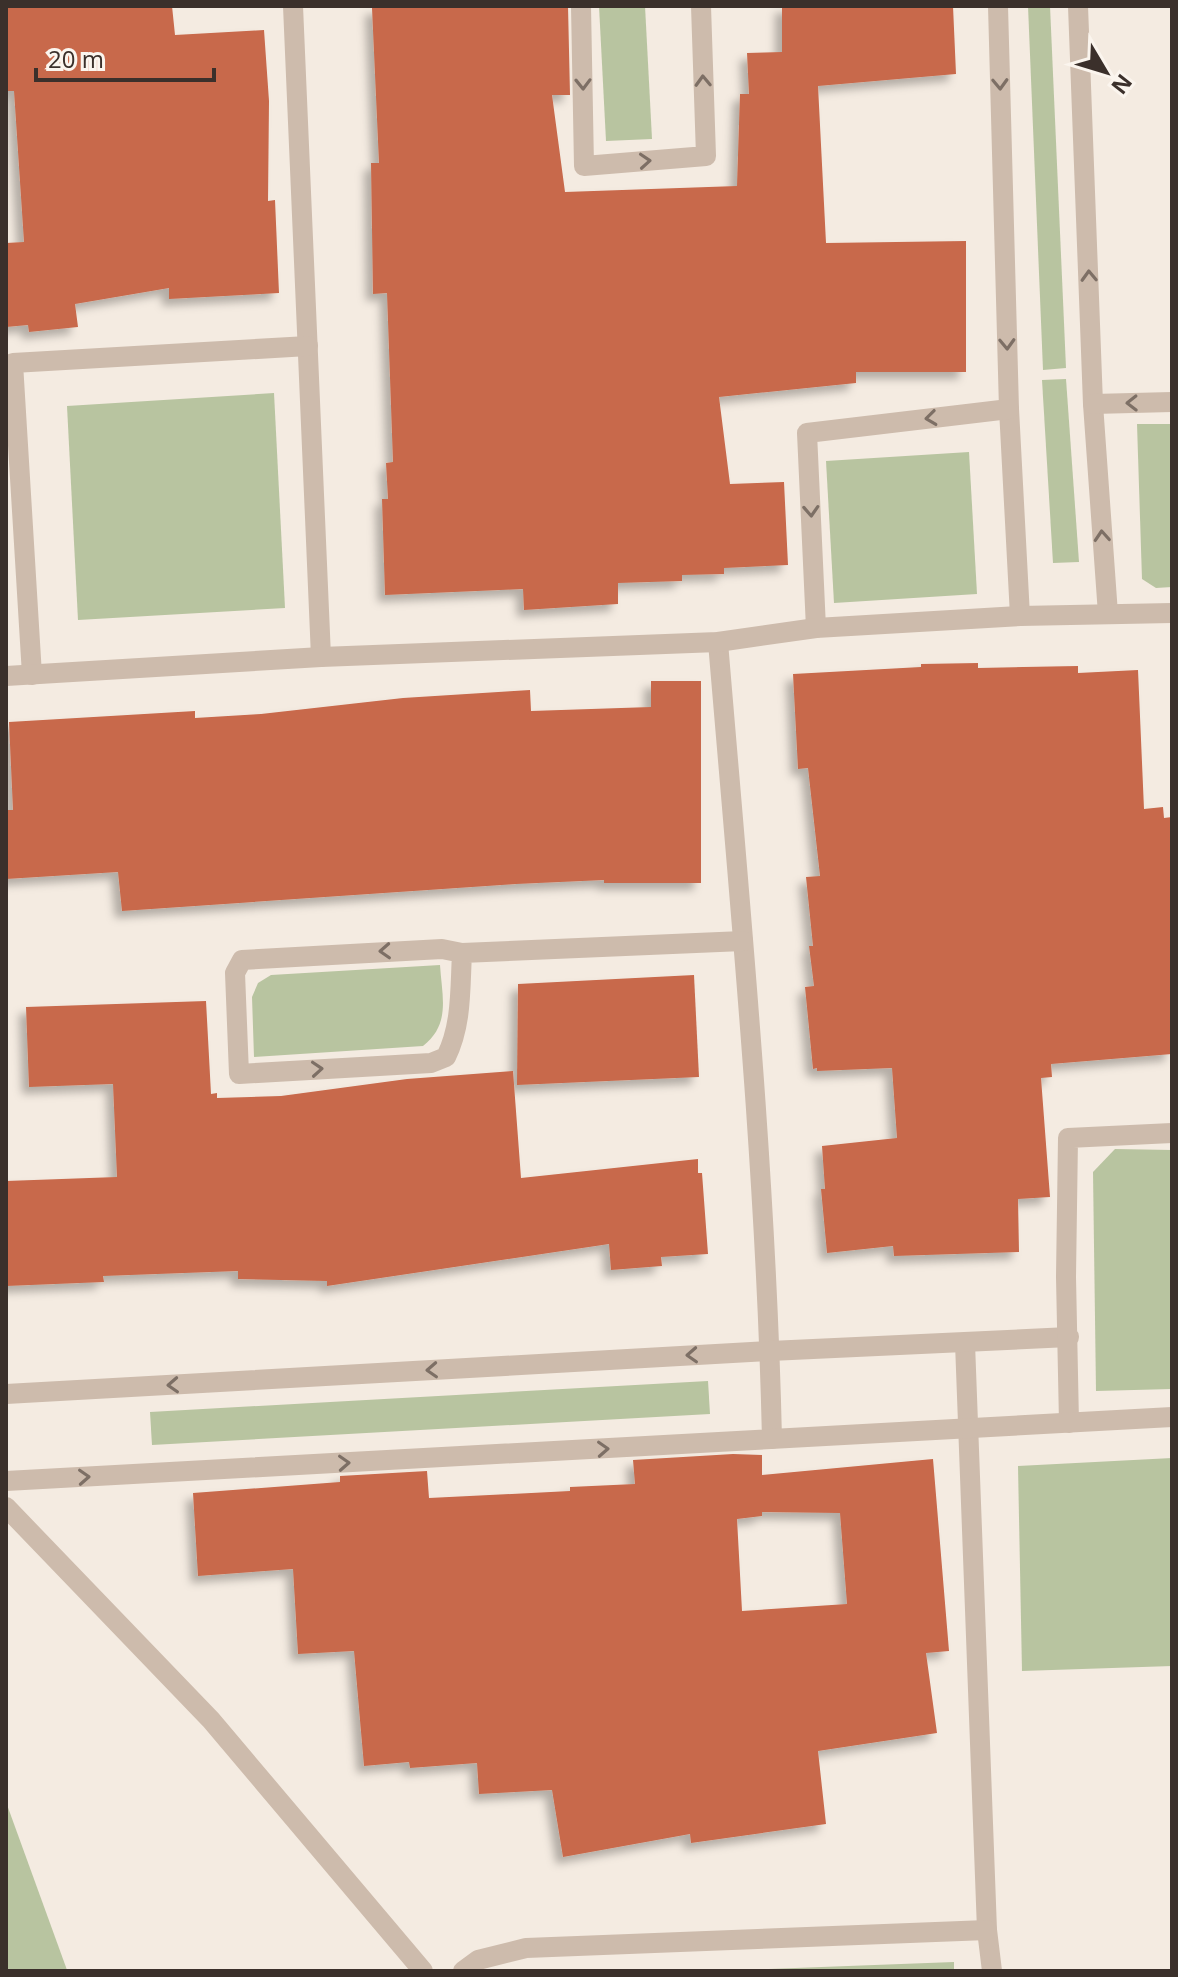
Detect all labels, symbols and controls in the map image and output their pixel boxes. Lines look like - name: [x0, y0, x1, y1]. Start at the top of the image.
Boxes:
- scale bar: [36, 32, 214, 82]
- north arrow: [1066, 32, 1146, 112]
- text: 20 m: [48, 42, 104, 75]
- text: N: [1105, 69, 1140, 101]
- one-way arrow: [695, 74, 712, 87]
- one-way arrow: [574, 78, 591, 91]
- one-way arrow: [991, 78, 1009, 91]
- one-way arrow: [639, 153, 652, 170]
- one-way arrow: [1080, 270, 1097, 282]
- one-way arrow: [998, 338, 1016, 351]
- one-way arrow: [1125, 395, 1138, 412]
- one-way arrow: [925, 409, 938, 426]
- one-way arrow: [802, 505, 819, 518]
- one-way arrow: [1094, 529, 1111, 542]
- one-way arrow: [378, 943, 391, 960]
- one-way arrow: [311, 1061, 324, 1078]
- one-way arrow: [685, 1346, 698, 1363]
- one-way arrow: [425, 1361, 438, 1378]
- one-way arrow: [166, 1376, 179, 1393]
- one-way arrow: [597, 1440, 610, 1457]
- one-way arrow: [338, 1454, 350, 1471]
- one-way arrow: [78, 1469, 91, 1486]

